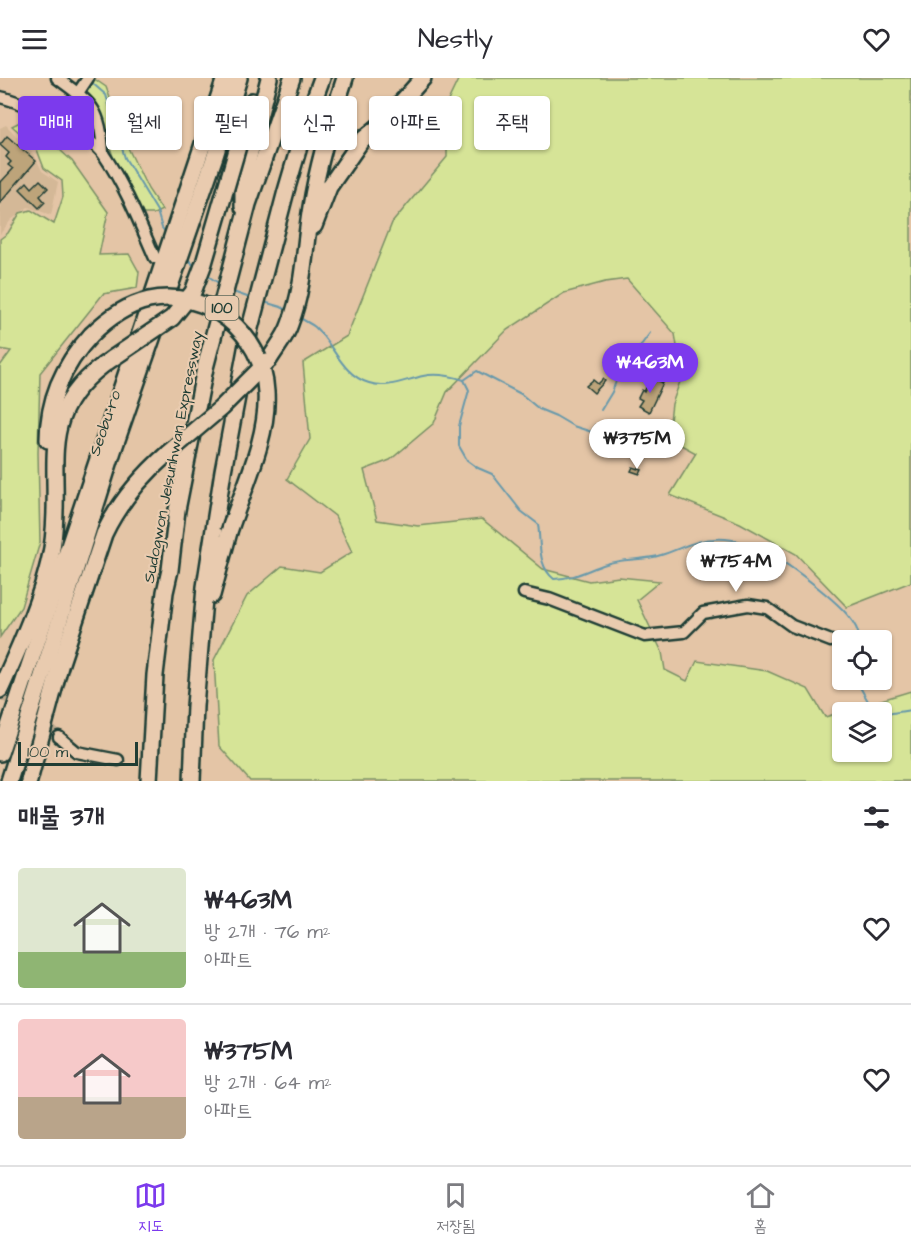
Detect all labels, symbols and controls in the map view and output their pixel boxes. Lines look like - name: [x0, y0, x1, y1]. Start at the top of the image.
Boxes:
- text: Nestly: [418, 20, 493, 58]
- icon: menu: [18, 23, 51, 56]
- icon: heart: [860, 23, 893, 56]
- chip: 매매: [18, 96, 94, 150]
- chip: 월세: [106, 96, 182, 150]
- chip: 필터: [194, 96, 269, 150]
- chip: 신규: [281, 96, 357, 150]
- chip: 아파트: [369, 96, 462, 150]
- chip: 주택: [474, 96, 550, 150]
- road number: 100: [206, 296, 238, 320]
- street label: Sudogwon Je1sunhwan Expressway: [138, 329, 209, 585]
- pin: ₩463M: [608, 343, 692, 394]
- text: ₩463M: [616, 348, 684, 376]
- street label: Seobu-ro: [84, 387, 126, 459]
- pin: ₩375M: [595, 419, 679, 470]
- text: ₩375M: [603, 424, 671, 452]
- pin: ₩754M: [694, 542, 778, 593]
- text: ₩754M: [700, 547, 772, 575]
- map controls: [832, 630, 892, 762]
- button: locate: [832, 630, 892, 690]
- button: layers: [832, 702, 892, 762]
- scale bar: [18, 739, 138, 766]
- text: 100 m: [27, 741, 68, 763]
- text: 매물 3개: [18, 799, 104, 835]
- icon: filters: [860, 801, 893, 834]
- text: ₩463M: [204, 882, 292, 918]
- icon: home: [66, 892, 138, 964]
- icon: heart: [860, 912, 893, 945]
- text: 방 2개 · 76 m²: [204, 918, 330, 946]
- text: 아파트: [204, 946, 252, 974]
- text: ₩375M: [204, 1033, 293, 1069]
- icon: home: [66, 1043, 138, 1115]
- icon: heart: [860, 1063, 893, 1096]
- text: 방 2개 · 64 m²: [204, 1069, 332, 1097]
- text: 아파트: [204, 1097, 252, 1125]
- tab: 지도: [134, 1179, 167, 1237]
- tab: 저장됨: [436, 1179, 475, 1237]
- tab: 홈: [744, 1179, 777, 1237]

